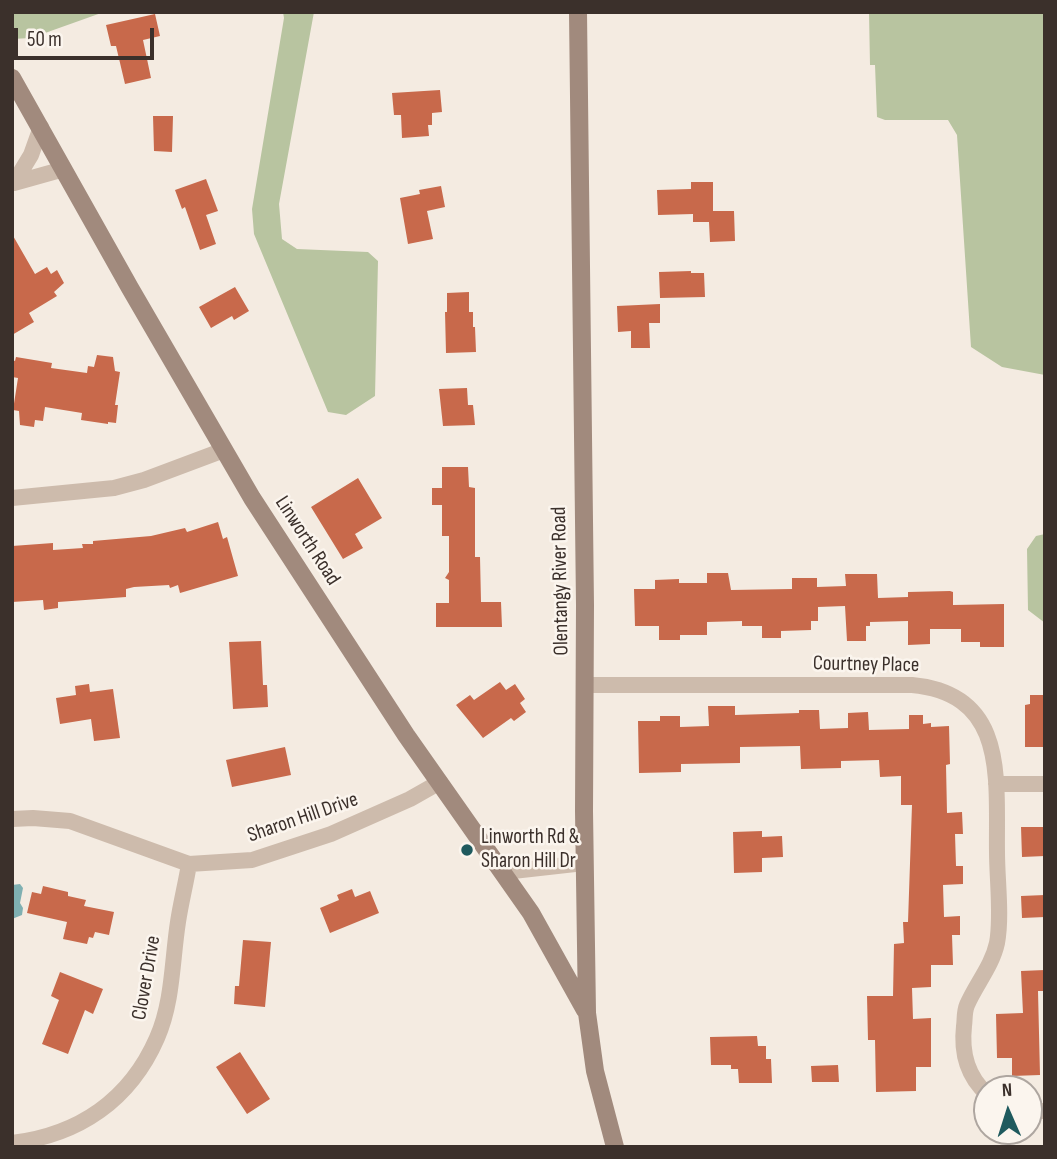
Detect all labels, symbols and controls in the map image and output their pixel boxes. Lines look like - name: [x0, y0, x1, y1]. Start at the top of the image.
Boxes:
- scale bar: [18, 14, 158, 58]
- text: 50 m: [27, 27, 62, 52]
- street label: Linworth Road: [269, 492, 345, 590]
- street label: Olentangy River Road: [547, 506, 575, 656]
- street label: Courtney Place: [813, 651, 919, 679]
- street label: Sharon Hill Drive: [244, 787, 362, 849]
- place label: Linworth Rd & Sharon Hill Dr: [481, 825, 579, 875]
- marker: Linworth Rd & Sharon Hill Dr: [459, 842, 475, 858]
- street label: Clover Drive: [127, 934, 167, 1022]
- north arrow: [973, 1075, 1043, 1145]
- text: N: [1001, 1079, 1013, 1102]

